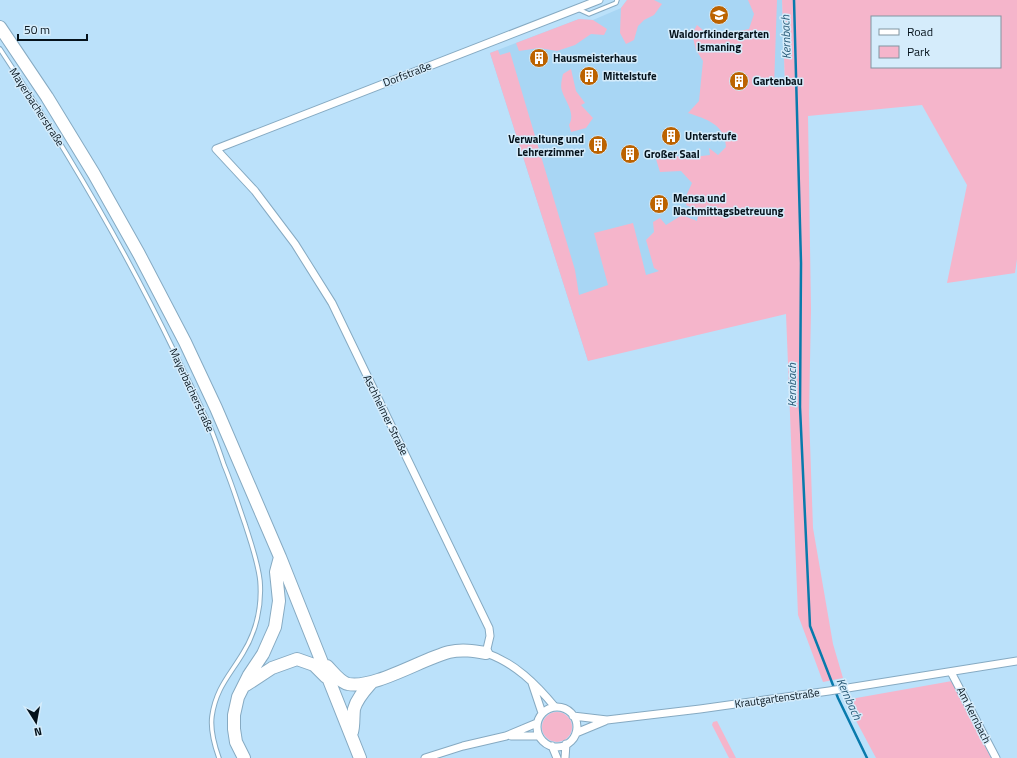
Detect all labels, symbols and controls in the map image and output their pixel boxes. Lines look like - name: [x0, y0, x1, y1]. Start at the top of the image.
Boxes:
- school or university icon: Waldorfkindergarten Ismaning: [708, 4, 730, 26]
- water label: Kernbach: [775, 14, 796, 59]
- scale bar: [18, 16, 87, 42]
- legend: [871, 16, 1001, 68]
- text: 50 m: [24, 20, 50, 39]
- text: Road: [907, 22, 933, 41]
- place label: Waldorfkindergarten Ismaning: [669, 26, 769, 55]
- text: Park: [907, 42, 930, 61]
- building icon: Hausmeisterhaus: [528, 47, 550, 69]
- place label: Hausmeisterhaus: [553, 50, 637, 66]
- street label: Dorfstraße: [381, 57, 434, 91]
- street label: Mayerbacherstraße: [6, 65, 69, 150]
- building icon: Mittelstufe: [578, 65, 600, 87]
- place label: Mittelstufe: [603, 68, 657, 84]
- building icon: Gartenbau: [728, 70, 750, 92]
- place label: Gartenbau: [753, 73, 803, 89]
- building icon: Unterstufe: [660, 125, 682, 147]
- place label: Unterstufe: [685, 128, 737, 144]
- place label: Verwaltung und Lehrerzimmer: [508, 131, 584, 160]
- building icon: Verwaltung und Lehrerzimmer: [587, 134, 609, 156]
- building icon: Großer Saal: [619, 143, 641, 165]
- place label: Großer Saal: [644, 146, 700, 162]
- place label: Mensa und Nachmittagsbetreuung: [673, 190, 784, 219]
- building icon: Mensa und Nachmittagsbetreuung: [648, 193, 670, 215]
- street label: Mayerbacherstraße: [166, 345, 219, 435]
- water label: Kernbach: [782, 362, 801, 407]
- street label: Aschheimer Straße: [359, 372, 413, 459]
- water label: Kernbach: [832, 675, 868, 724]
- street label: Krautgartenstraße: [733, 684, 821, 712]
- street label: Am Kernbach: [953, 684, 995, 746]
- north arrow: [16, 702, 56, 742]
- text: N: [33, 723, 43, 740]

